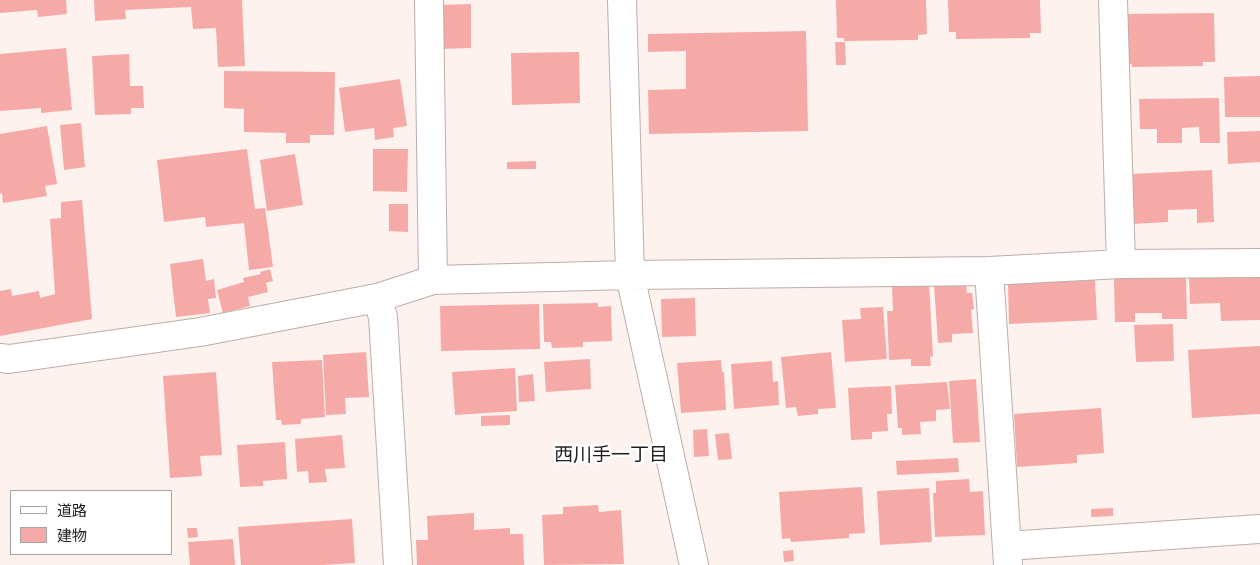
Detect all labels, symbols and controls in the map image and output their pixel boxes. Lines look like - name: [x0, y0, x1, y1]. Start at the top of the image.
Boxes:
- district label: 西川手一丁目: [554, 445, 668, 467]
- legend: [10, 490, 172, 555]
- text: 道路: [57, 500, 87, 521]
- text: 建物: [57, 525, 87, 546]

